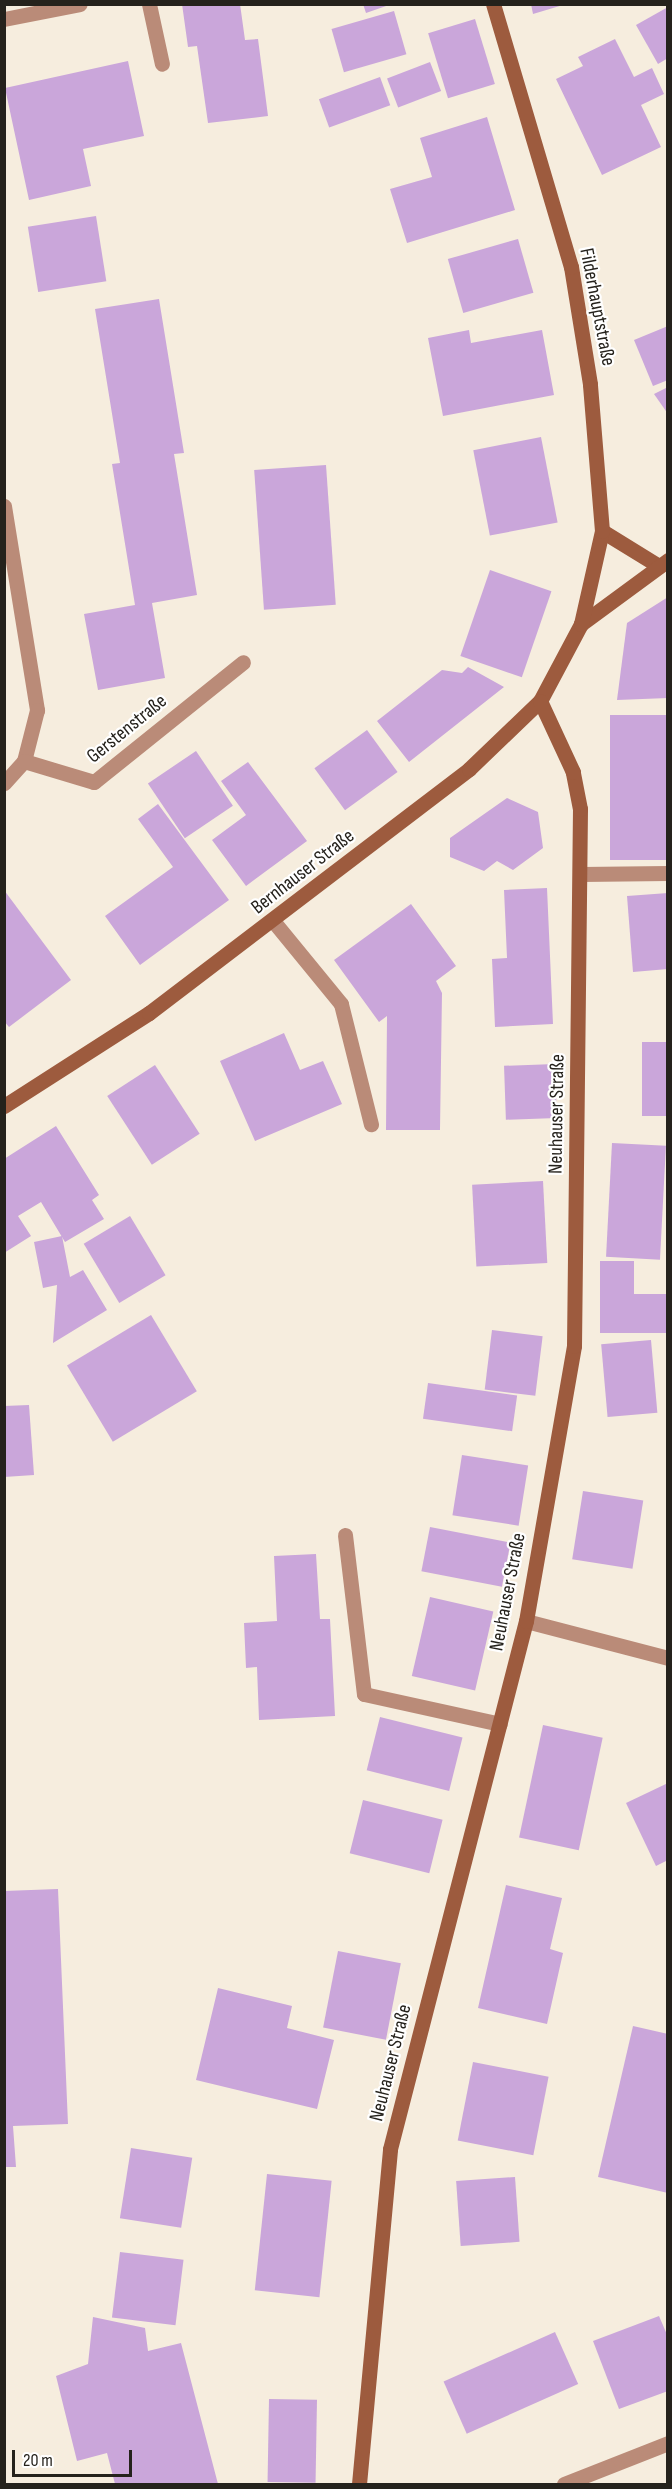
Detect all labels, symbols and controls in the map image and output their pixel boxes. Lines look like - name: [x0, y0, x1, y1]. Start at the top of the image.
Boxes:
- street label: Filderhauptstraße: [574, 246, 620, 368]
- street label: Gerstenstraße: [82, 689, 172, 769]
- street label: Bernhauser Straße: [247, 824, 359, 920]
- street label: Neuhauser Straße: [544, 1054, 570, 1174]
- street label: Neuhauser Straße: [485, 1531, 531, 1653]
- street label: Neuhauser Straße: [365, 2002, 417, 2124]
- scale bar: [15, 2438, 135, 2476]
- text: 20 m: [23, 2450, 53, 2471]

